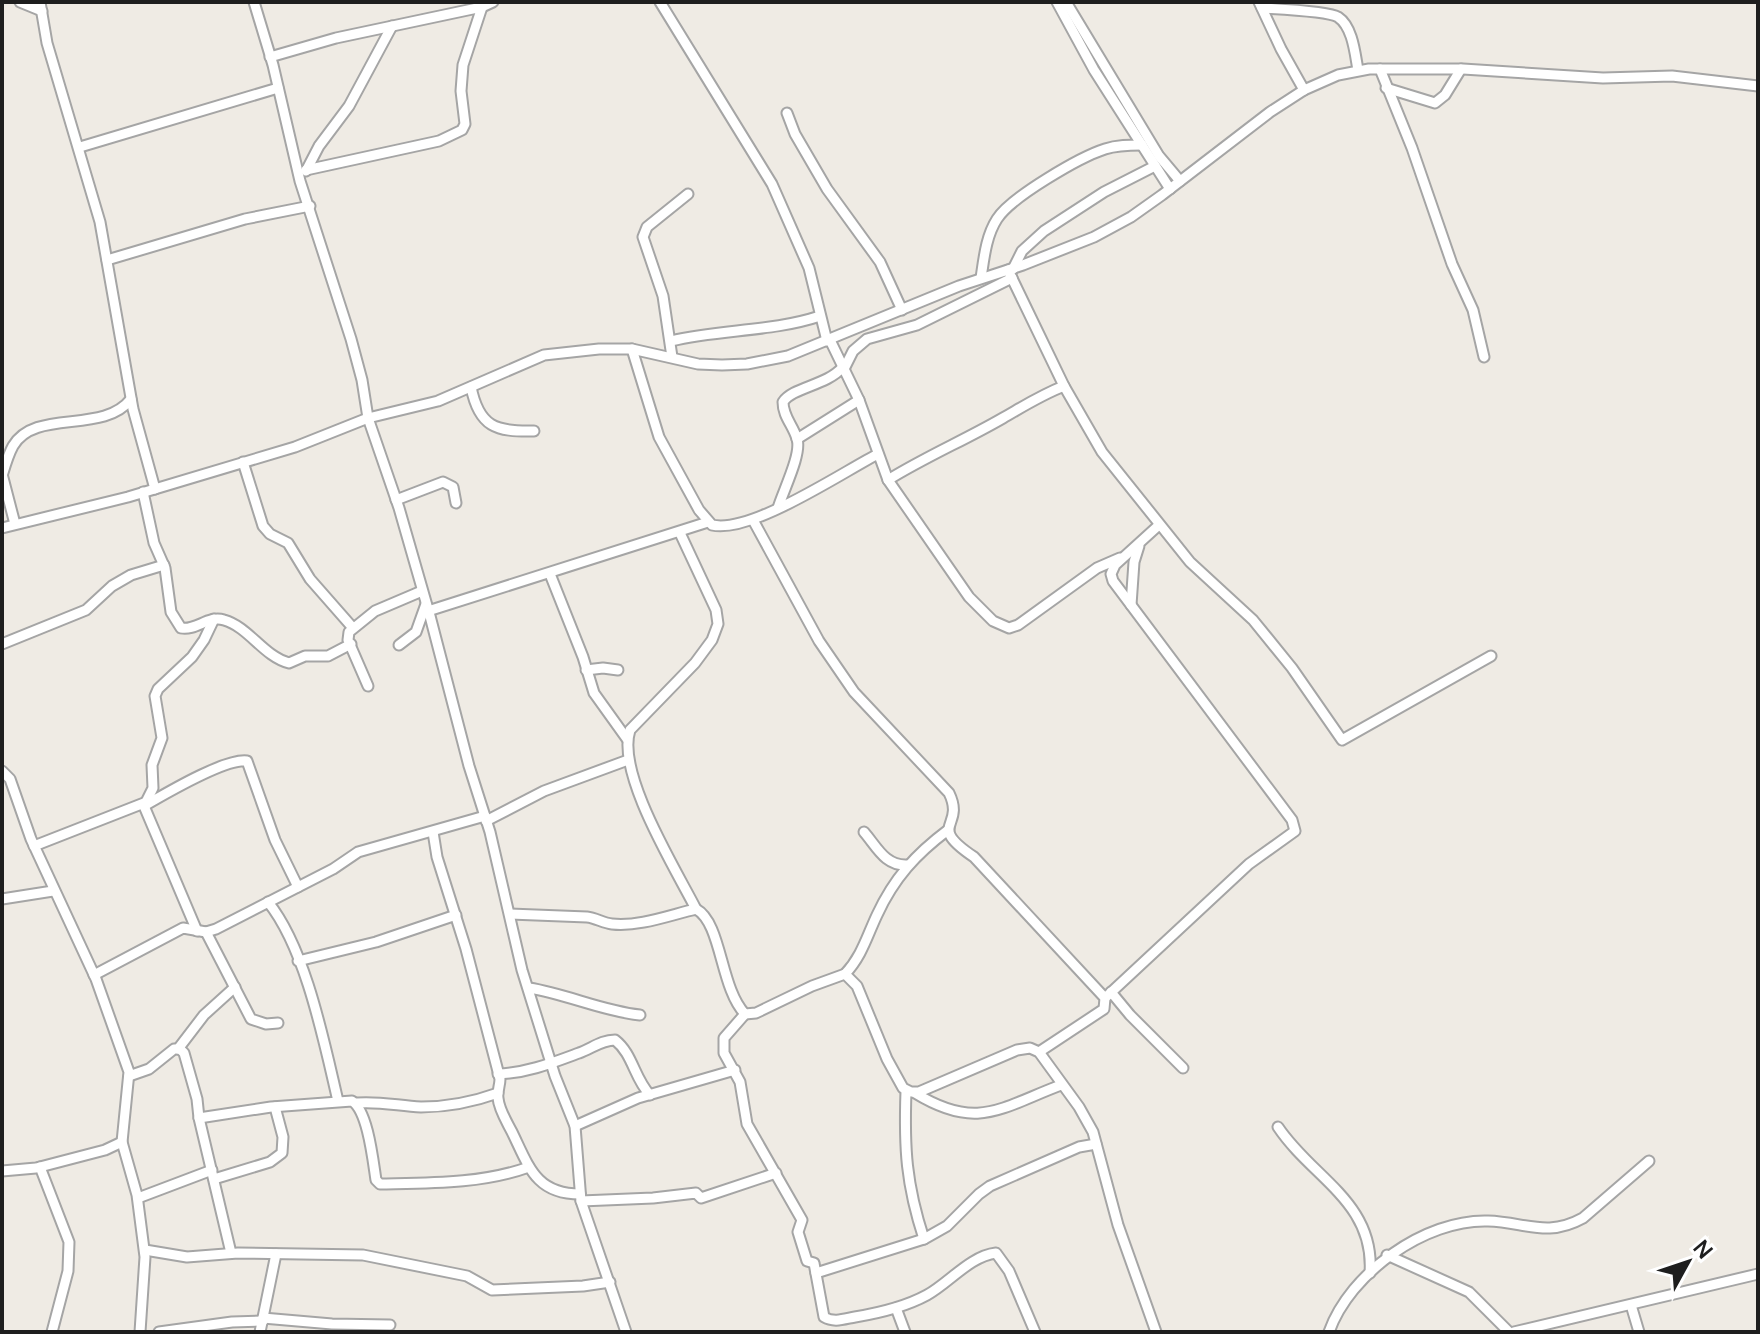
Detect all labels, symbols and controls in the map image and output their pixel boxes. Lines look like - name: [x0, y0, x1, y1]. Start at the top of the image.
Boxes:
- north arrow: [1648, 1222, 1728, 1302]
- text: N: [1687, 1233, 1720, 1265]

